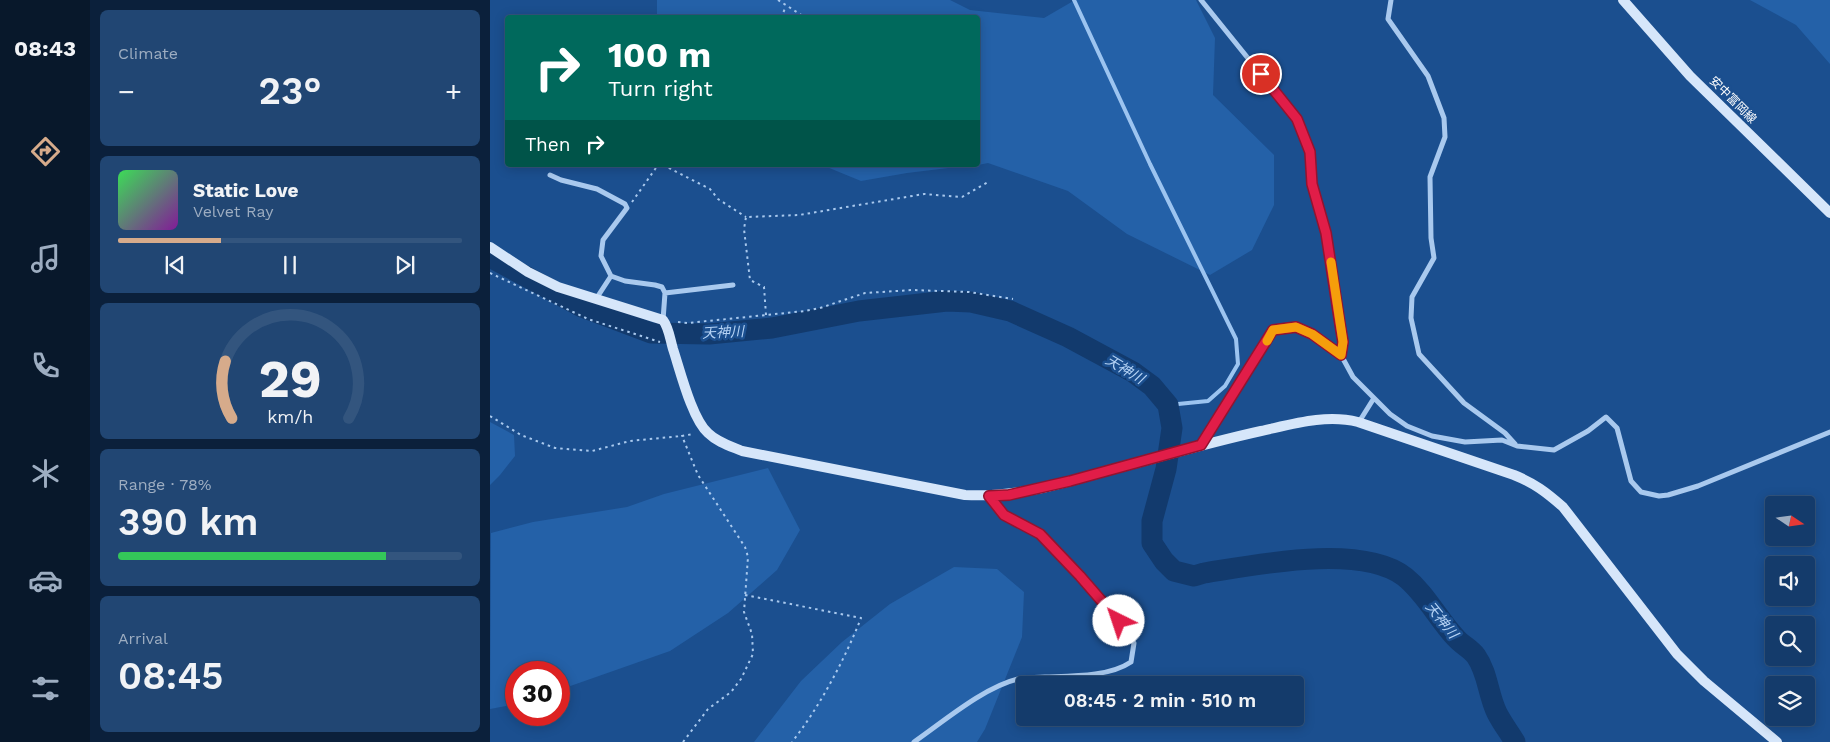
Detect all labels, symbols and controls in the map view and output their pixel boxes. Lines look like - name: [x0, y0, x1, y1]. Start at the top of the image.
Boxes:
- text: 100 m: [608, 34, 711, 76]
- icon: right: [525, 35, 590, 100]
- text: 08:43: [14, 36, 76, 61]
- text: Climate: [118, 44, 178, 63]
- pin: [1240, 53, 1282, 95]
- icon: arrive: [1247, 60, 1275, 88]
- text: 23°: [258, 69, 322, 113]
- street label: 安中富岡線: [1707, 74, 1759, 126]
- text: −: [118, 75, 135, 108]
- text: +: [445, 75, 462, 108]
- text: Turn right: [608, 76, 713, 101]
- icon: right: [581, 130, 609, 158]
- text: Then: [525, 133, 571, 156]
- icon: directions: [28, 134, 63, 169]
- text: Static Love: [193, 179, 298, 202]
- text: Velvet Ray: [193, 202, 273, 221]
- icon: music: [28, 241, 63, 276]
- icon: previous: [161, 251, 189, 279]
- icon: pause: [276, 251, 304, 279]
- icon: next: [391, 251, 419, 279]
- water label: 天神川: [702, 323, 746, 341]
- icon: phone: [28, 348, 63, 383]
- text: 29: [258, 349, 322, 410]
- water label: 天神川: [1103, 351, 1149, 388]
- text: km/h: [267, 406, 313, 427]
- icon: climate: [28, 456, 63, 491]
- text: Range · 78%: [118, 475, 211, 494]
- north arrow: [1765, 496, 1815, 546]
- map controls: [1765, 496, 1815, 726]
- text: 390 km: [118, 500, 258, 544]
- button: sound: [1765, 556, 1815, 606]
- icon: car: [28, 563, 63, 598]
- position arrow: [1092, 594, 1144, 646]
- water label: 天神川: [1423, 599, 1463, 643]
- button: search: [1765, 616, 1815, 666]
- text: Arrival: [118, 629, 168, 648]
- text: 08:45: [118, 654, 223, 698]
- speed limit sign: 30: [505, 661, 570, 726]
- icon: filters: [28, 671, 63, 706]
- button: layers: [1765, 676, 1815, 726]
- text: 08:45 · 2 min · 510 m: [1064, 689, 1256, 712]

